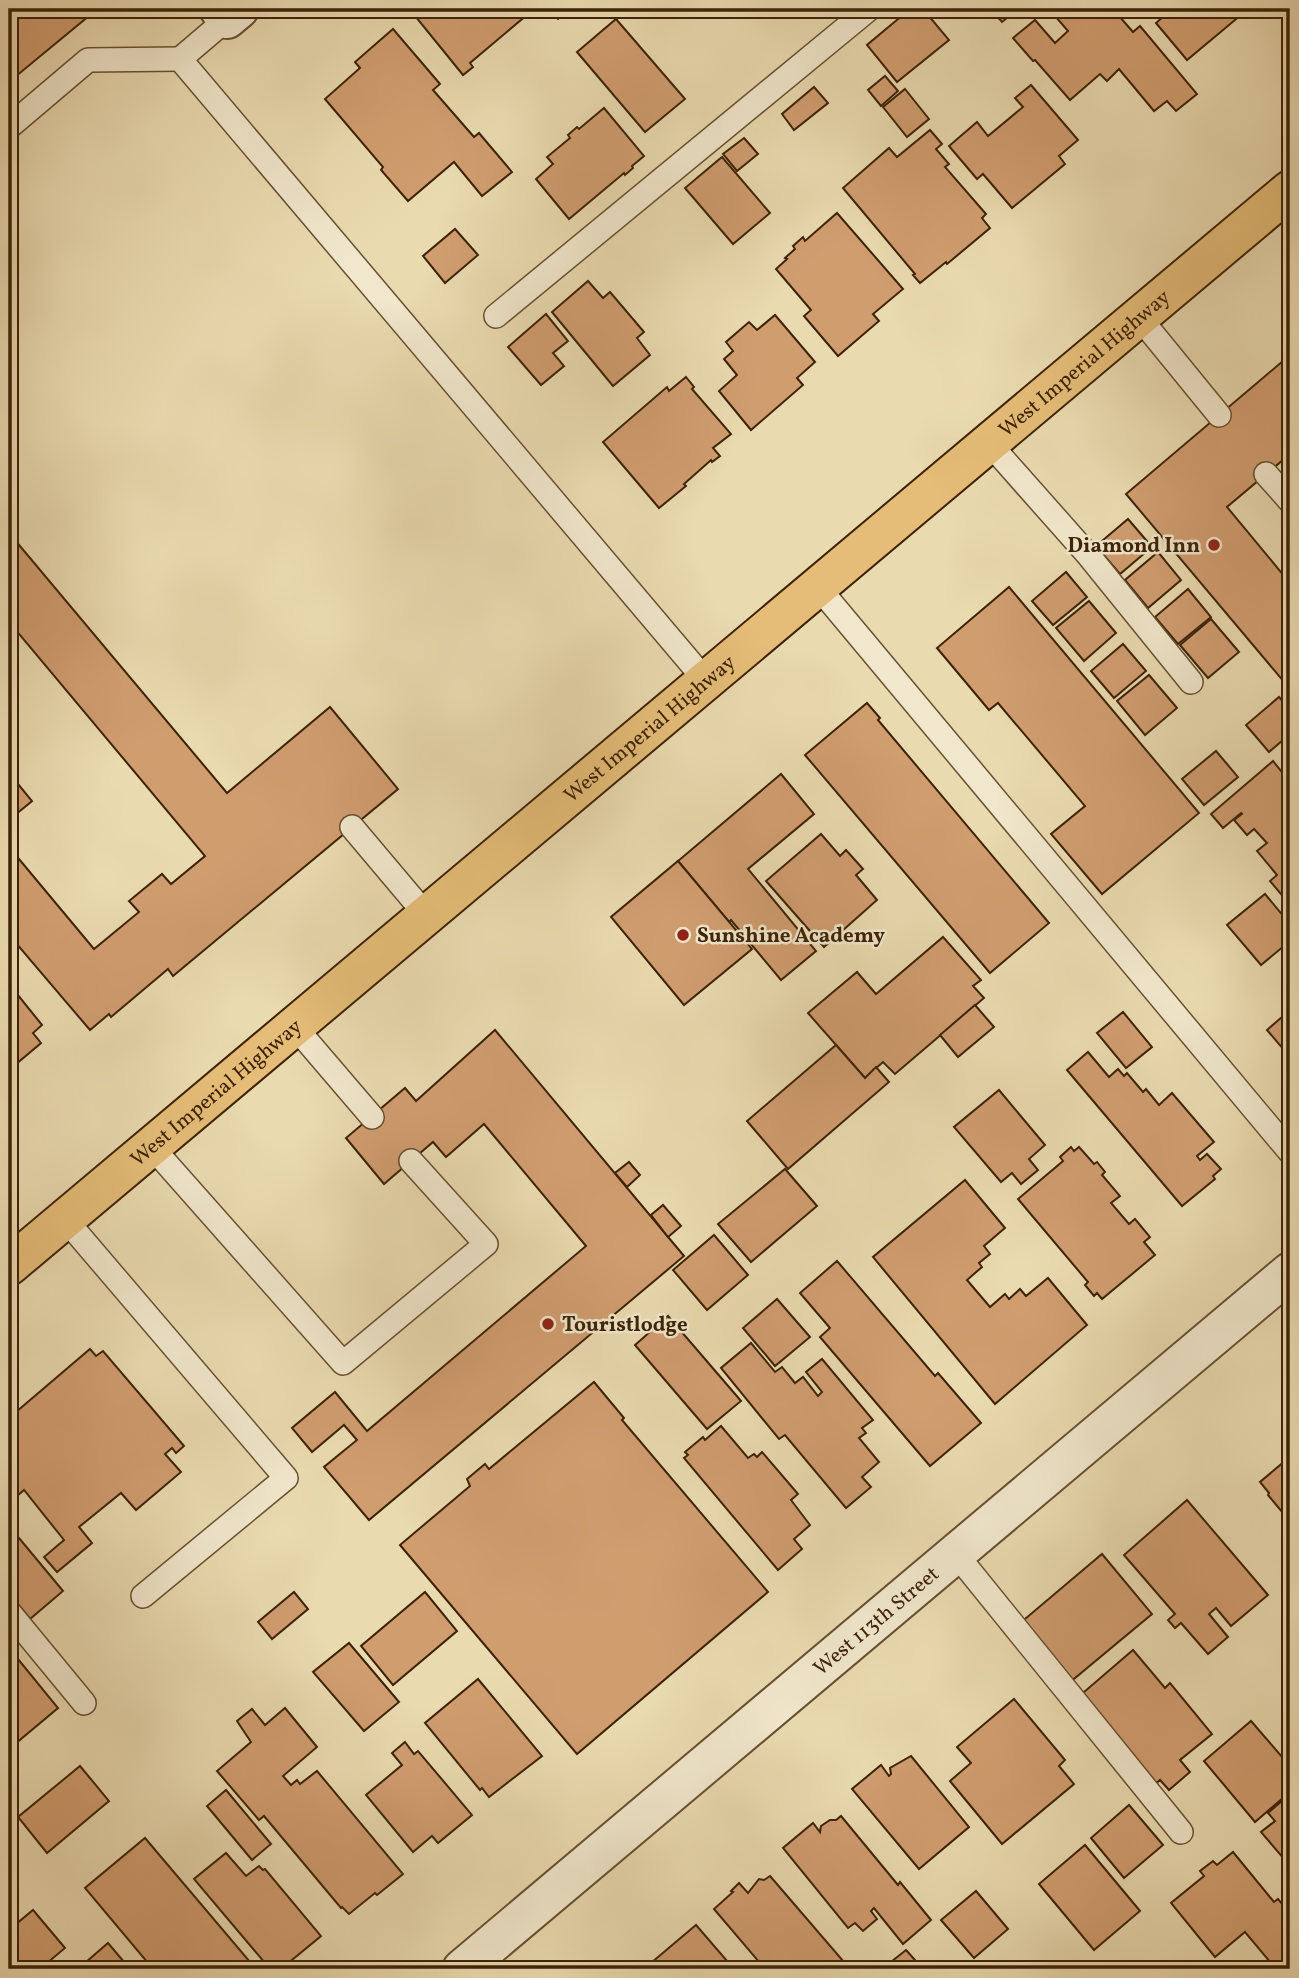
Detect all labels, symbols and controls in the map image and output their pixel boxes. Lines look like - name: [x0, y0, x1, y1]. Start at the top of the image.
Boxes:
- street label: West Imperial Highway: [993, 283, 1178, 445]
- place label: Diamond Inn: [1068, 532, 1200, 561]
- marker: Diamond Inn: [1206, 537, 1222, 553]
- street label: West Imperial Highway: [558, 648, 743, 810]
- place label: Sunshine Academy: [697, 922, 885, 951]
- marker: Sunshine Academy: [675, 927, 691, 943]
- street label: West Imperial Highway: [125, 1012, 309, 1174]
- place label: Touristlodge: [562, 1311, 688, 1340]
- marker: Touristlodge: [540, 1316, 556, 1332]
- street label: West 113th Street: [808, 1560, 946, 1683]

